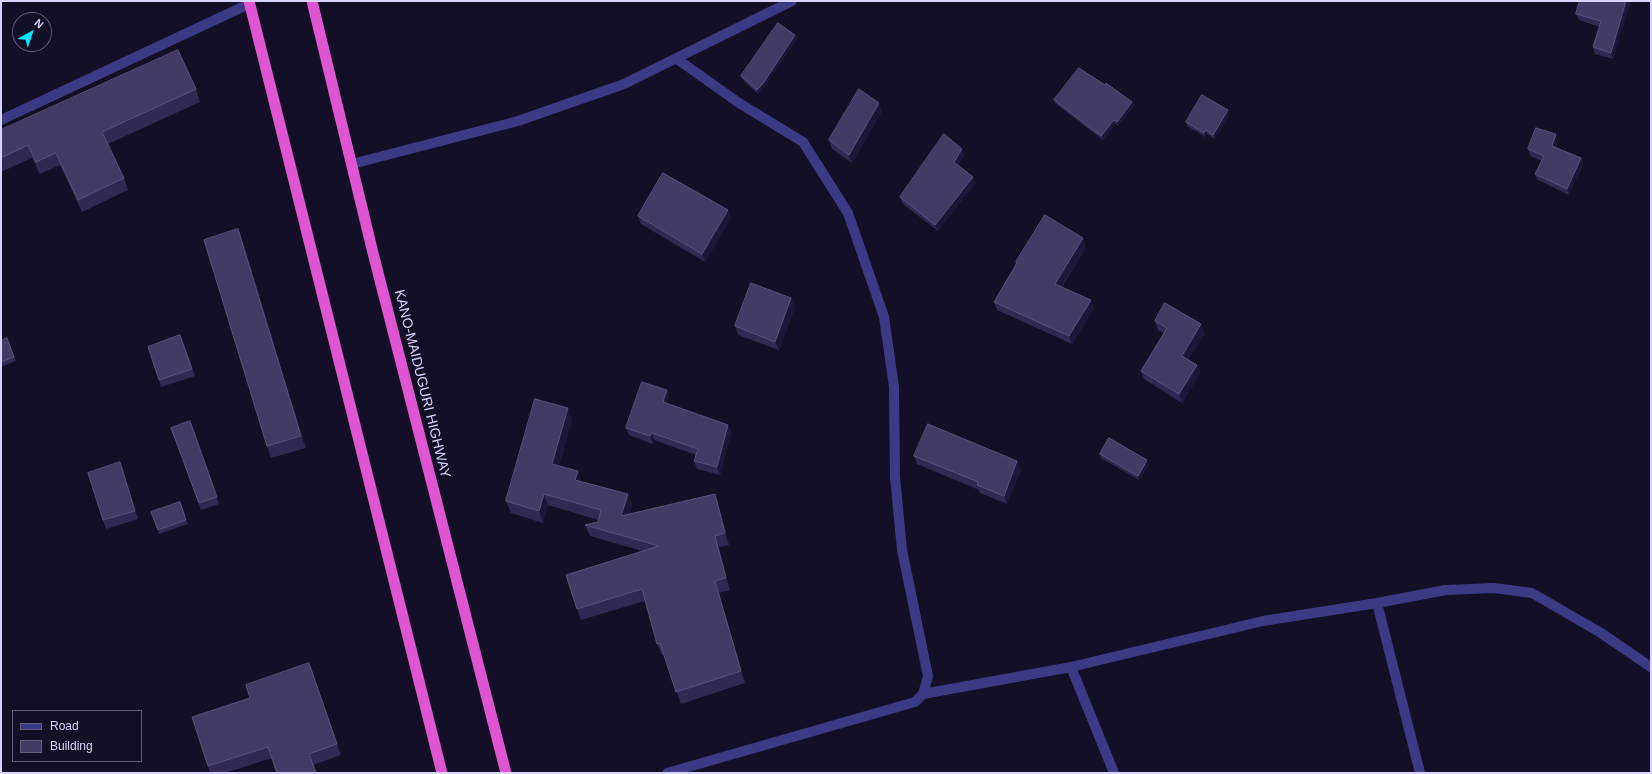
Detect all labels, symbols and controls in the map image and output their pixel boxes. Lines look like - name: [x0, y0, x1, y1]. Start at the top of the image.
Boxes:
- north arrow: [12, 12, 52, 52]
- text: N: [32, 16, 46, 31]
- street label: KANO-MAIDUGURI HIGHWAY: [390, 288, 454, 480]
- legend: [12, 710, 142, 762]
- text: Road: [50, 719, 79, 733]
- text: Building: [50, 739, 93, 753]

